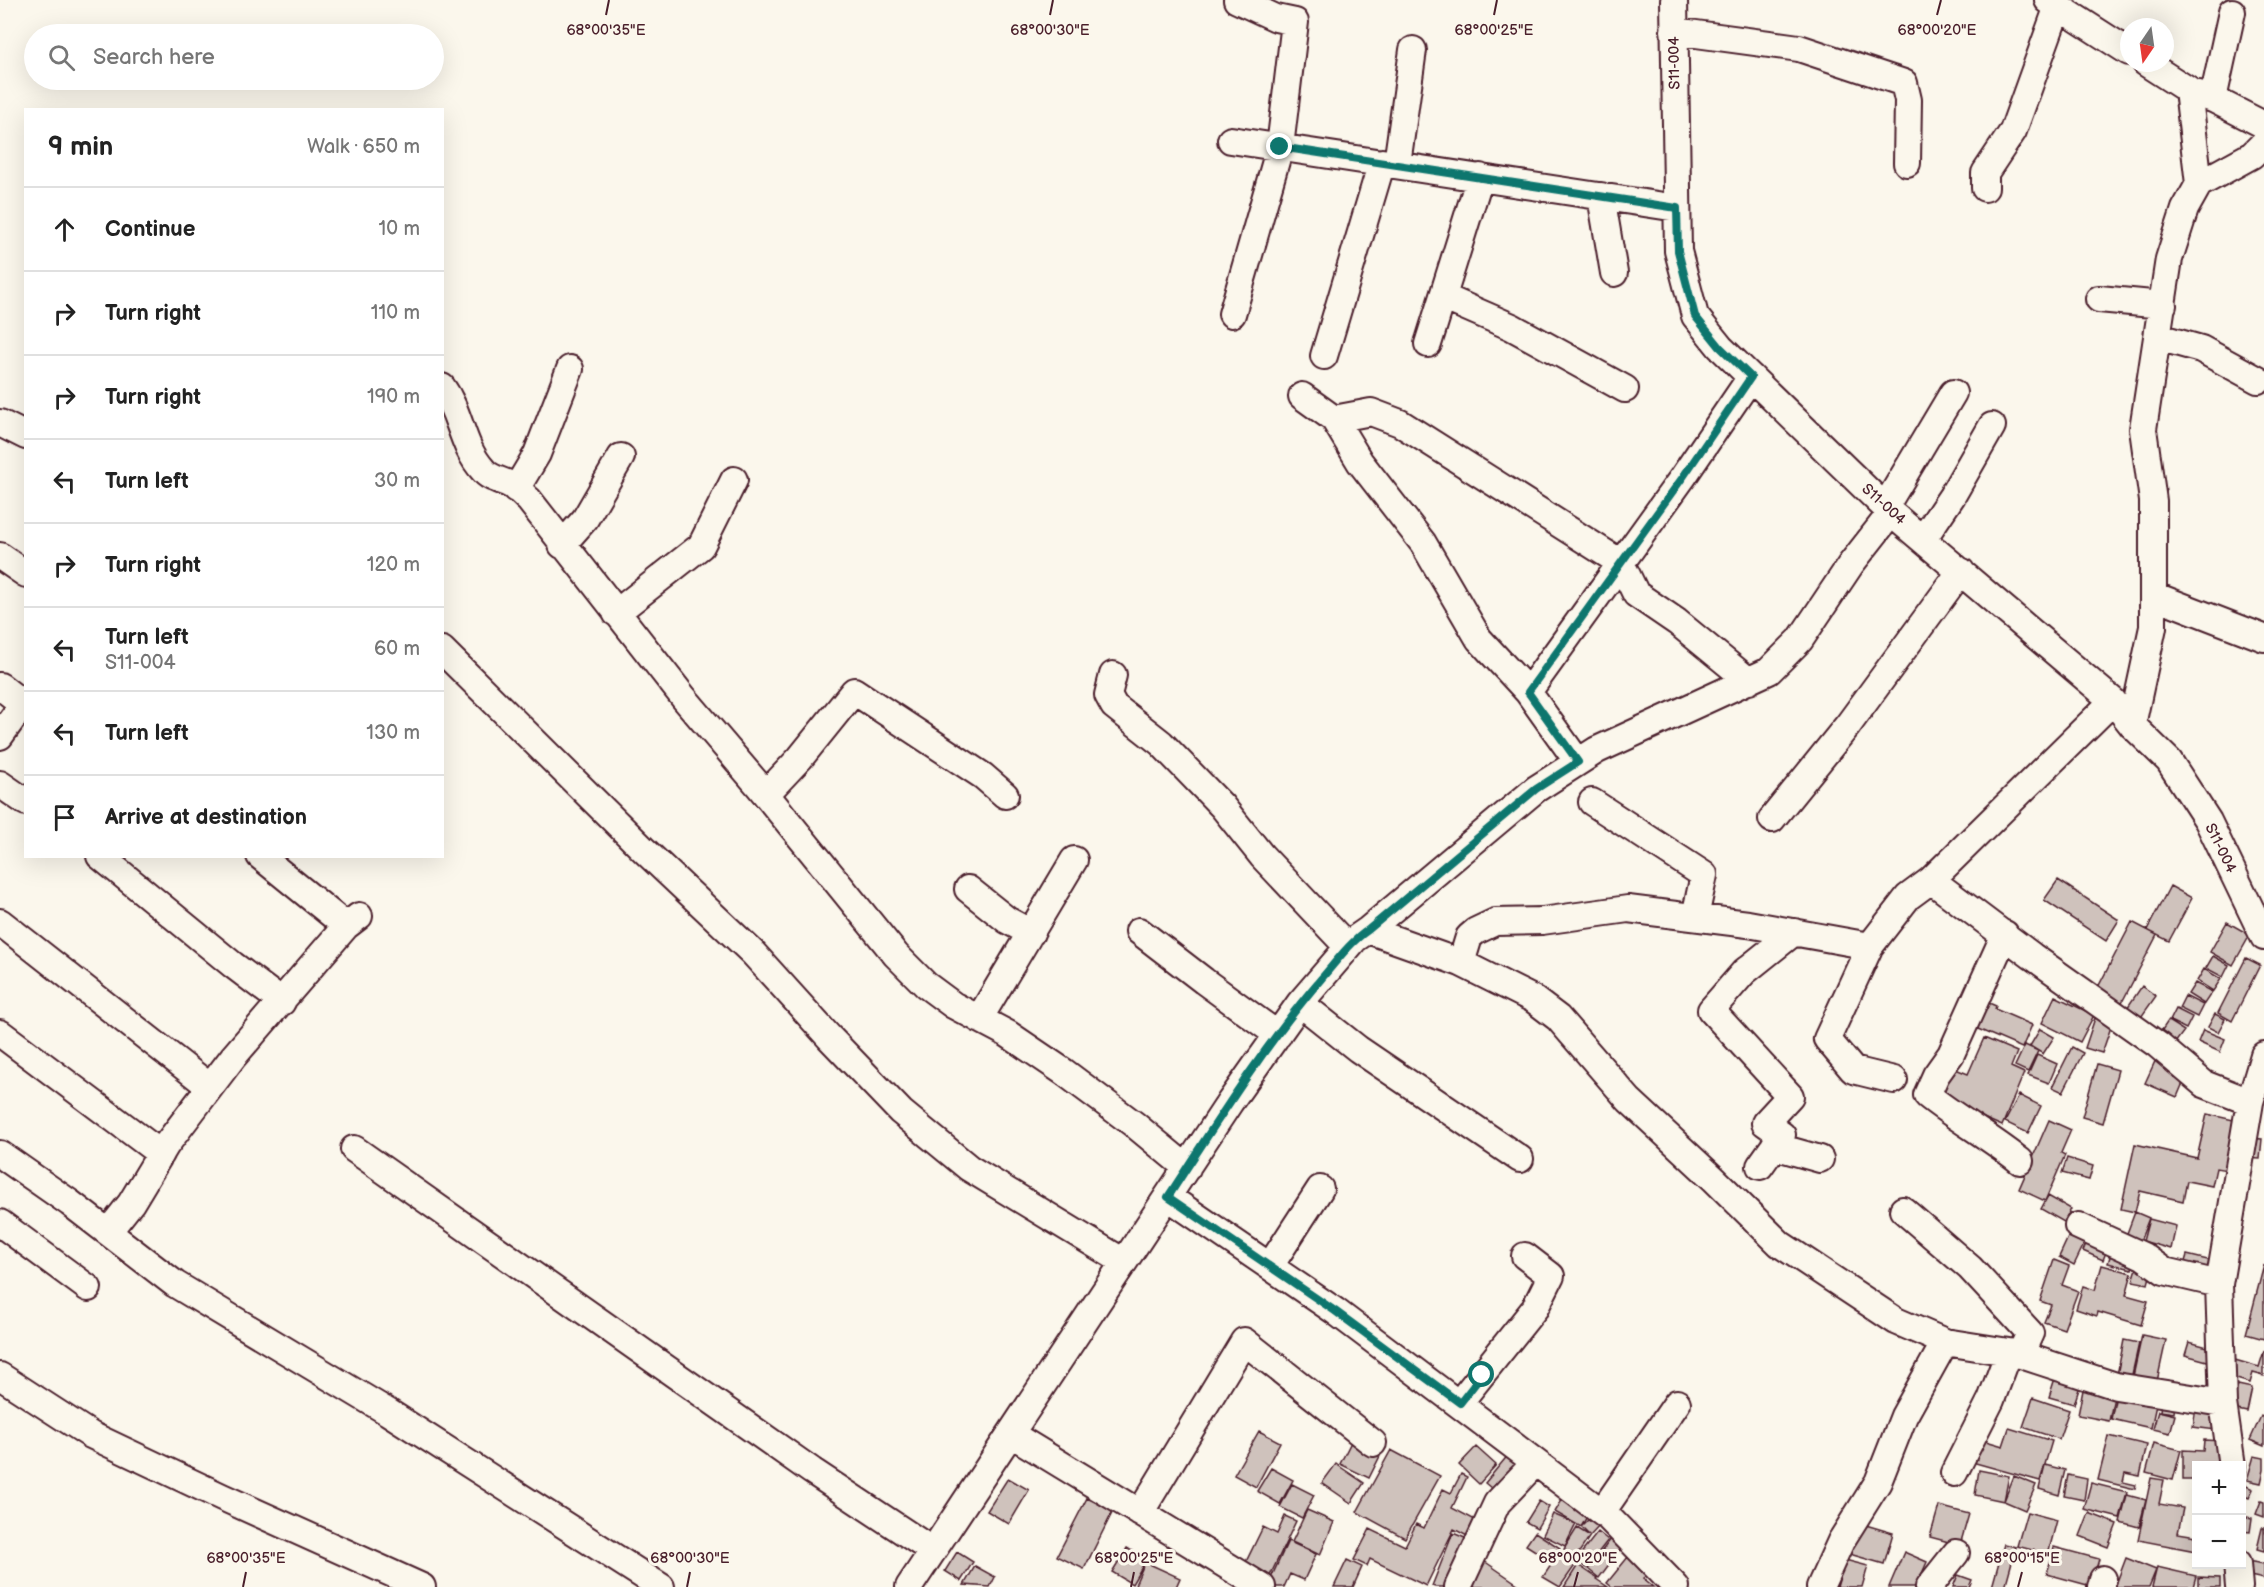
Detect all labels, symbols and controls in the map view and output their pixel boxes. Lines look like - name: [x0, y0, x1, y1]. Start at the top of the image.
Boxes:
- north arrow: [2120, 18, 2174, 72]
- text: 68°00'35"E: [566, 21, 646, 40]
- text: 68°00'30"E: [1010, 21, 1090, 40]
- text: 68°00'25"E: [1455, 21, 1533, 40]
- text: 68°00'20"E: [1898, 21, 1977, 40]
- search box: [24, 24, 444, 90]
- street label: S11-004: [1665, 36, 1684, 90]
- icon: search: [45, 41, 78, 74]
- text: Search here: [93, 44, 215, 71]
- text: 9 min: [48, 132, 113, 163]
- route end: [1266, 133, 1292, 159]
- text: Walk · 650 m: [307, 135, 420, 159]
- icon: ahead: [48, 213, 81, 246]
- text: Continue: [105, 216, 195, 243]
- text: 10 m: [379, 217, 420, 241]
- icon: right: [48, 297, 81, 330]
- text: Turn right: [105, 300, 201, 327]
- text: 110 m: [371, 301, 420, 325]
- icon: right: [48, 381, 81, 414]
- text: Turn right: [105, 384, 201, 411]
- text: 190 m: [367, 385, 420, 409]
- icon: left: [48, 465, 81, 498]
- text: Turn left: [105, 468, 189, 495]
- text: 30 m: [374, 469, 420, 493]
- street label: S11-004: [1858, 480, 1910, 529]
- icon: right: [48, 549, 81, 582]
- text: Turn right: [105, 552, 201, 579]
- text: 120 m: [367, 553, 420, 577]
- text: Turn left: [105, 624, 189, 651]
- icon: left: [48, 633, 81, 666]
- text: 60 m: [374, 637, 420, 661]
- text: S11-004: [105, 651, 176, 675]
- icon: left: [48, 717, 81, 750]
- text: Turn left: [105, 720, 189, 747]
- text: 130 m: [366, 721, 420, 745]
- icon: arrive: [48, 801, 81, 834]
- text: Arrive at destination: [105, 804, 307, 831]
- street label: S11-004: [2200, 820, 2241, 876]
- route start: [1468, 1361, 1494, 1387]
- map controls: [2192, 1461, 2246, 1569]
- button: +: [2192, 1461, 2246, 1515]
- button: −: [2192, 1515, 2246, 1569]
- text: 68°00'35"E: [206, 1549, 286, 1568]
- text: 68°00'30"E: [650, 1549, 730, 1568]
- text: 68°00'25"E: [1095, 1549, 1173, 1568]
- text: 68°00'20"E: [1539, 1549, 1618, 1568]
- text: 68°00'15"E: [1984, 1549, 2060, 1568]

